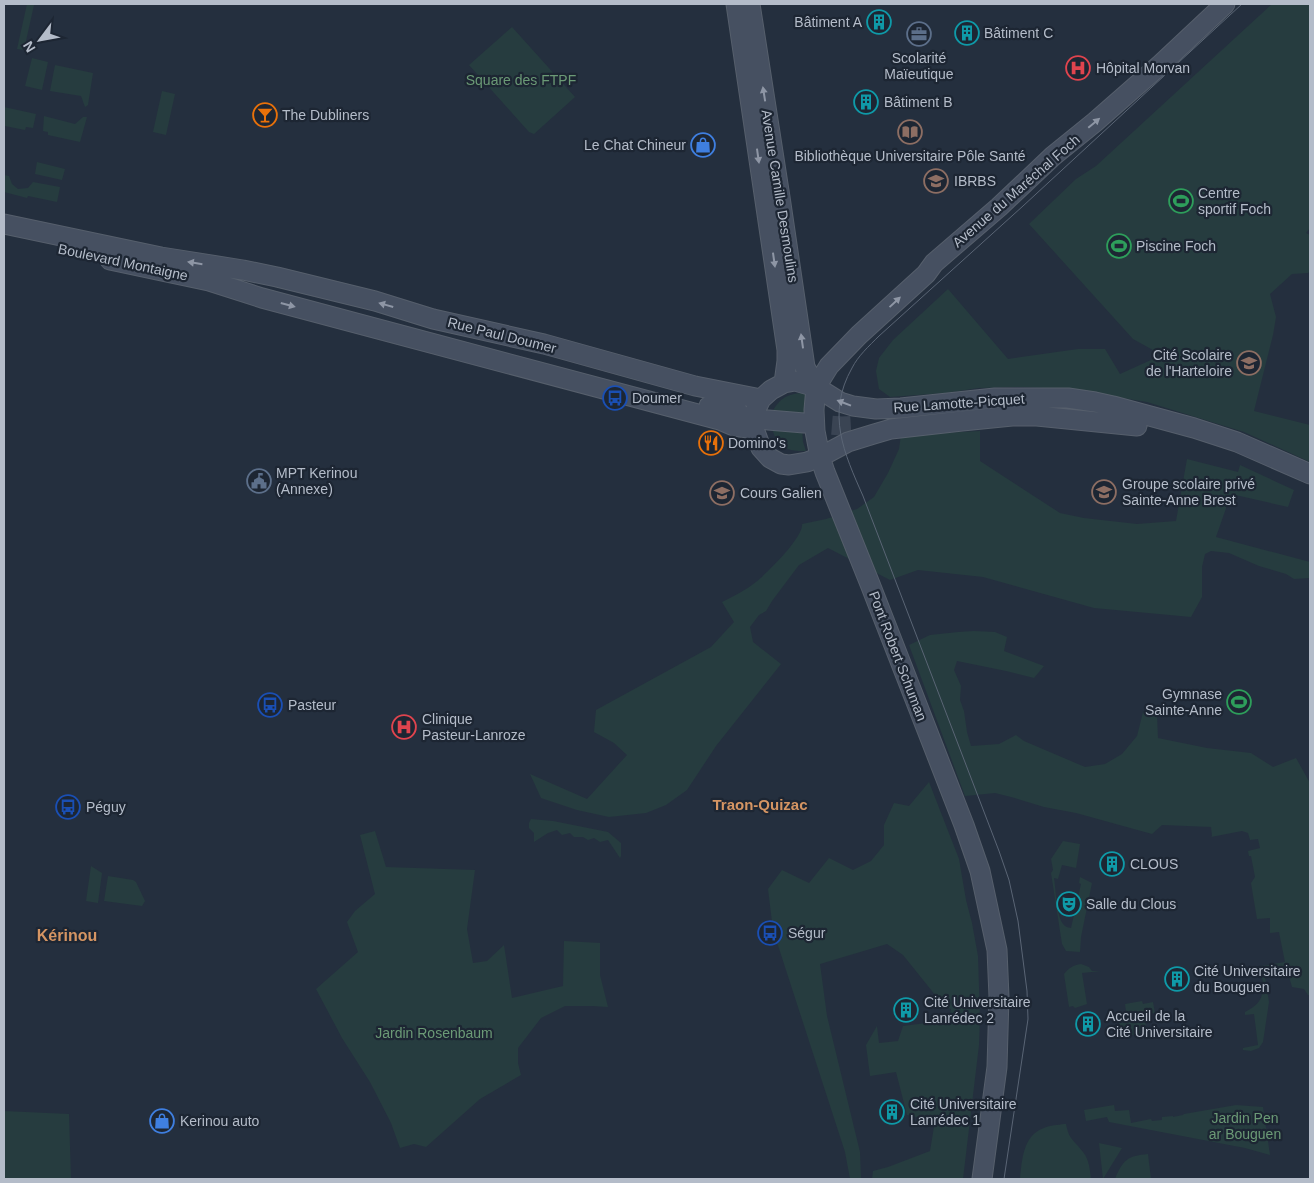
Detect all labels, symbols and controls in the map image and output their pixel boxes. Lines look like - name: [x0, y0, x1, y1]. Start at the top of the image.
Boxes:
- building icon: Bâtiment A: [866, 9, 892, 35]
- place label: Bâtiment A: [794, 14, 863, 30]
- north arrow: [15, 15, 65, 65]
- building icon: Bâtiment C: [954, 20, 980, 46]
- office icon: Scolarité Maïeutique: [906, 21, 932, 47]
- place label: Bâtiment C: [984, 25, 1053, 41]
- text: N: [20, 38, 38, 55]
- place label: Scolarité Maïeutique: [884, 50, 954, 82]
- hospital icon: Hôpital Morvan: [1065, 55, 1091, 81]
- place label: Hôpital Morvan: [1096, 60, 1190, 76]
- park label: Square des FTPF: [466, 72, 576, 88]
- one-way arrow: [760, 86, 768, 102]
- building icon: Bâtiment B: [853, 89, 879, 115]
- place label: Bâtiment B: [884, 94, 952, 110]
- bar icon: The Dubliners: [252, 102, 278, 128]
- place label: The Dubliners: [282, 107, 369, 123]
- street label: Avenue Camille Desmoulins: [758, 108, 802, 284]
- one-way arrow: [1088, 118, 1100, 129]
- library icon: Bibliothèque Universitaire Pôle Santé: [897, 119, 923, 145]
- street label: Avenue du Maréchal Foch: [949, 131, 1083, 251]
- shop icon: Le Chat Chineur: [690, 132, 716, 158]
- place label: Le Chat Chineur: [584, 137, 686, 153]
- one-way arrow: [755, 148, 763, 164]
- place label: Bibliothèque Universitaire Pôle Santé: [794, 148, 1026, 164]
- school or university icon: IBRBS: [923, 168, 949, 194]
- place label: IBRBS: [954, 173, 996, 189]
- place label: Centre sportif Foch: [1198, 185, 1271, 217]
- sports icon: Centre sportif Foch: [1168, 188, 1194, 214]
- sports icon: Piscine Foch: [1106, 233, 1132, 259]
- place label: Piscine Foch: [1136, 238, 1216, 254]
- street label: Boulevard Montaigne: [57, 240, 190, 284]
- one-way arrow: [770, 252, 778, 268]
- one-way arrow: [186, 258, 202, 266]
- one-way arrow: [889, 296, 901, 308]
- one-way arrow: [379, 300, 394, 308]
- one-way arrow: [281, 301, 296, 309]
- street label: Rue Paul Doumer: [446, 314, 558, 356]
- one-way arrow: [798, 333, 806, 349]
- place label: Cité Scolaire de l'Harteloire: [1146, 347, 1232, 379]
- school or university icon: Cité Scolaire de l'Harteloire: [1236, 350, 1262, 376]
- bus stop icon: Doumer: [602, 385, 628, 411]
- place label: Doumer: [632, 390, 682, 406]
- street label: Rue Lamotte-Picquet: [893, 390, 1025, 416]
- one-way arrow: [836, 399, 851, 407]
- restaurant icon: Domino's: [698, 430, 724, 456]
- place label: Domino's: [728, 435, 786, 451]
- place label: MPT Kerinou (Annexe): [276, 465, 357, 497]
- public building icon: MPT Kerinou (Annexe): [246, 468, 272, 494]
- place label: Groupe scolaire privé Sainte-Anne Brest: [1122, 476, 1255, 508]
- school or university icon: Groupe scolaire privé Sainte-Anne Brest: [1091, 479, 1117, 505]
- school or university icon: Cours Galien: [709, 480, 735, 506]
- place label: Cours Galien: [740, 485, 822, 501]
- street label: Pont Robert Schuman: [866, 589, 930, 723]
- place label: Gymnase Sainte-Anne: [1145, 686, 1222, 718]
- sports icon: Gymnase Sainte-Anne: [1226, 689, 1252, 715]
- bus stop icon: Pasteur: [257, 692, 283, 718]
- place label: Pasteur: [288, 697, 337, 713]
- place label: Clinique Pasteur-Lanroze: [422, 711, 526, 743]
- hospital icon: Clinique Pasteur-Lanroze: [391, 714, 417, 740]
- bus stop icon: Péguy: [55, 794, 81, 820]
- district label: Traon-Quizac: [712, 796, 808, 813]
- place label: Péguy: [86, 799, 126, 815]
- building icon: CLOUS: [1099, 851, 1125, 877]
- place label: CLOUS: [1130, 856, 1178, 872]
- theatre icon: Salle du Clous: [1056, 891, 1082, 917]
- place label: Salle du Clous: [1086, 896, 1176, 912]
- bus stop icon: Ségur: [757, 920, 783, 946]
- place label: Ségur: [788, 925, 826, 941]
- district label: Kérinou: [37, 927, 97, 944]
- place label: Cité Universitaire du Bouguen: [1194, 963, 1301, 995]
- building icon: Cité Universitaire du Bouguen: [1164, 966, 1190, 992]
- place label: Cité Universitaire Lanrédec 2: [924, 994, 1031, 1026]
- building icon: Cité Universitaire Lanrédec 2: [893, 997, 919, 1023]
- place label: Accueil de la Cité Universitaire: [1106, 1008, 1213, 1040]
- building icon: Accueil de la Cité Universitaire: [1075, 1011, 1101, 1037]
- park label: Jardin Rosenbaum: [375, 1025, 493, 1041]
- place label: Cité Universitaire Lanrédec 1: [910, 1096, 1017, 1128]
- building icon: Cité Universitaire Lanrédec 1: [879, 1099, 905, 1125]
- shop icon: Kerinou auto: [149, 1108, 175, 1134]
- park label: Jardin Pen ar Bouguen: [1209, 1110, 1281, 1142]
- place label: Kerinou auto: [180, 1113, 260, 1129]

